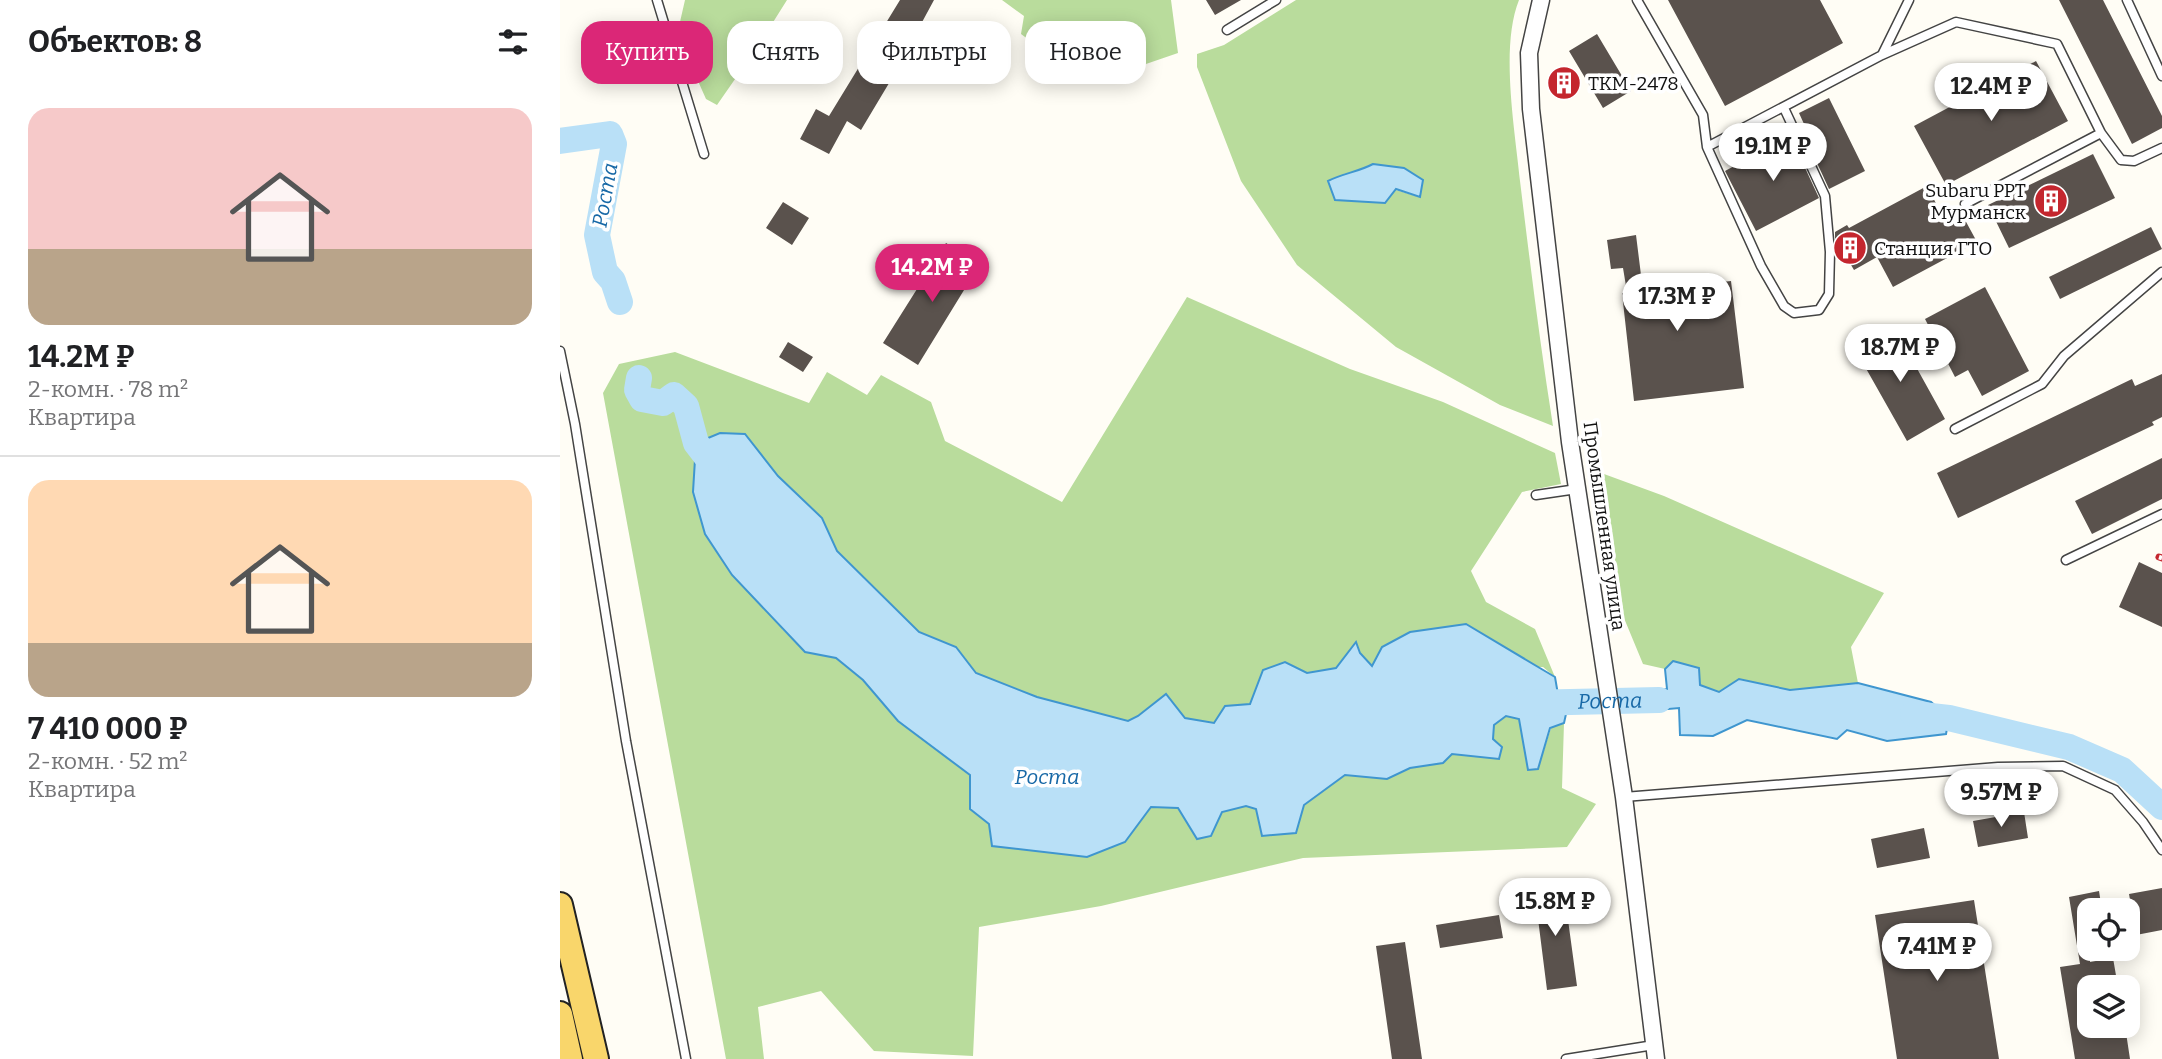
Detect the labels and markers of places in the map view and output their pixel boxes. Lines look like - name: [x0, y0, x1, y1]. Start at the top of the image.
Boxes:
- building icon: ТКМ-2478: [1545, 64, 1583, 102]
- pin: 12.4M ₽: [1926, 64, 2056, 123]
- place label: ТКМ-2478: [1588, 72, 1679, 95]
- pin: 19.1M ₽: [1708, 124, 1838, 183]
- place label: Subaru РРТ Мурманск: [1925, 179, 2027, 224]
- building icon: Subaru РРТ Мурманск: [2032, 182, 2070, 220]
- building icon: Станция ГТО: [1831, 229, 1869, 267]
- place label: Станция ГТО: [1874, 237, 1992, 260]
- pin: 14.2M ₽: [867, 244, 997, 304]
- pin: 17.3M ₽: [1612, 274, 1742, 333]
- pin: 18.7M ₽: [1835, 324, 1965, 384]
- pin: 9.57M ₽: [1936, 770, 2066, 829]
- pin: 15.8M ₽: [1490, 878, 1620, 938]
- pin: 7.41M ₽: [1872, 923, 2002, 983]

